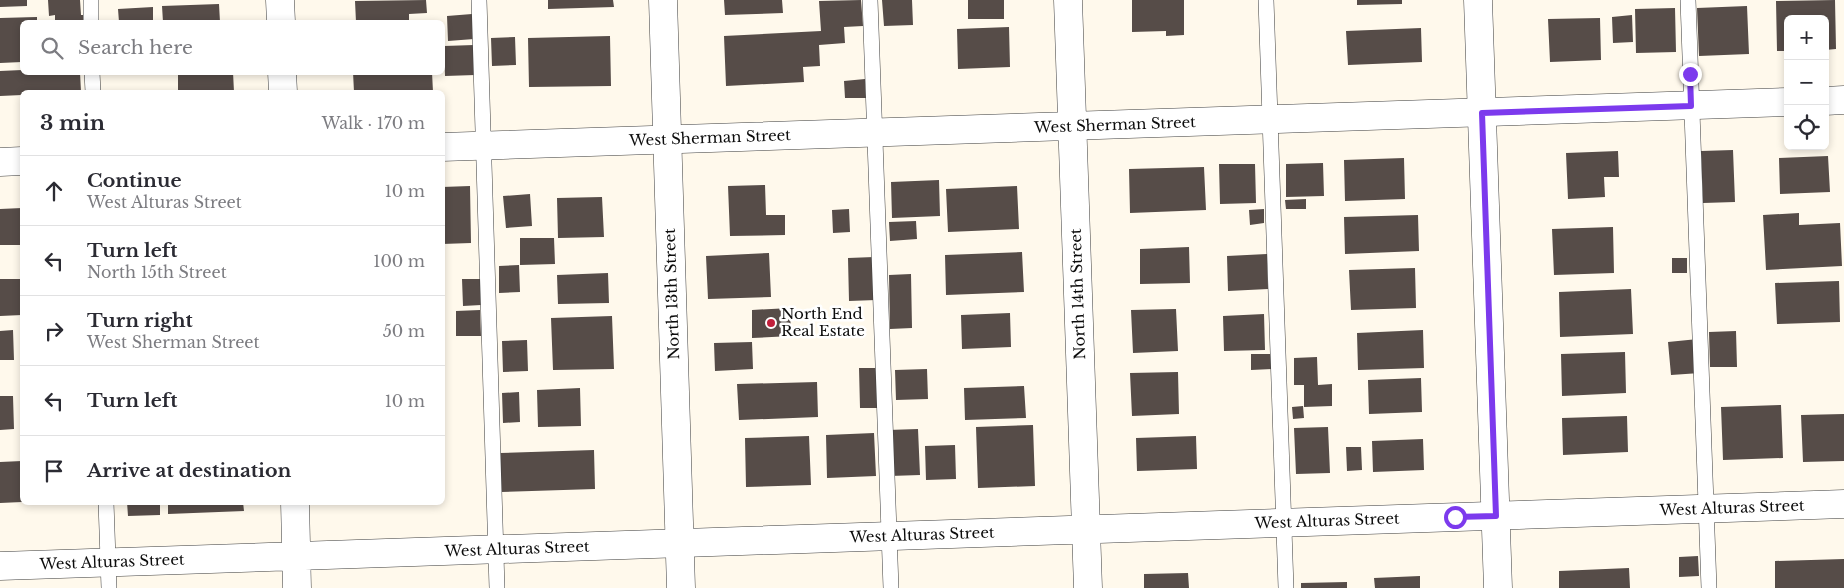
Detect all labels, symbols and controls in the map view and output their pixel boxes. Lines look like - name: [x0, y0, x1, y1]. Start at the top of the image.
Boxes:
- map controls: [1784, 15, 1829, 150]
- button: +: [1784, 15, 1829, 60]
- search box: [20, 20, 445, 75]
- icon: search: [38, 34, 66, 62]
- text: Search here: [78, 36, 193, 59]
- button: −: [1784, 60, 1829, 105]
- route end: [1679, 63, 1702, 86]
- button: locate: [1784, 105, 1829, 150]
- text: 3 min: [40, 110, 105, 136]
- street label: West Sherman Street: [1033, 112, 1196, 137]
- text: Walk · 170 m: [322, 113, 425, 133]
- street label: West Sherman Street: [628, 125, 791, 150]
- text: Continue: [87, 169, 182, 192]
- icon: ahead: [40, 177, 68, 205]
- text: 10 m: [385, 181, 425, 201]
- text: West Alturas Street: [87, 192, 242, 212]
- street label: North 13th Street: [660, 228, 683, 360]
- street label: North 14th Street: [1066, 228, 1089, 360]
- text: Turn left: [87, 239, 178, 262]
- icon: left: [40, 247, 68, 275]
- text: 100 m: [373, 251, 425, 271]
- text: North 15th Street: [87, 262, 227, 282]
- place label: North End Real Estate: [781, 304, 865, 340]
- text: Turn right: [87, 309, 193, 332]
- icon: right: [40, 317, 68, 345]
- marker: North End Real Estate: [765, 317, 777, 329]
- text: 50 m: [383, 321, 425, 341]
- text: West Sherman Street: [87, 332, 260, 352]
- icon: left: [40, 387, 68, 415]
- text: Turn left: [87, 389, 178, 412]
- text: 10 m: [385, 391, 425, 411]
- icon: arrive: [40, 457, 68, 485]
- text: Arrive at destination: [87, 459, 291, 482]
- street label: West Alturas Street: [1658, 495, 1805, 520]
- route start: [1444, 506, 1467, 529]
- street label: West Alturas Street: [1253, 508, 1400, 533]
- street label: West Alturas Street: [848, 522, 995, 547]
- street label: West Alturas Street: [443, 536, 590, 561]
- street label: West Alturas Street: [38, 549, 185, 574]

